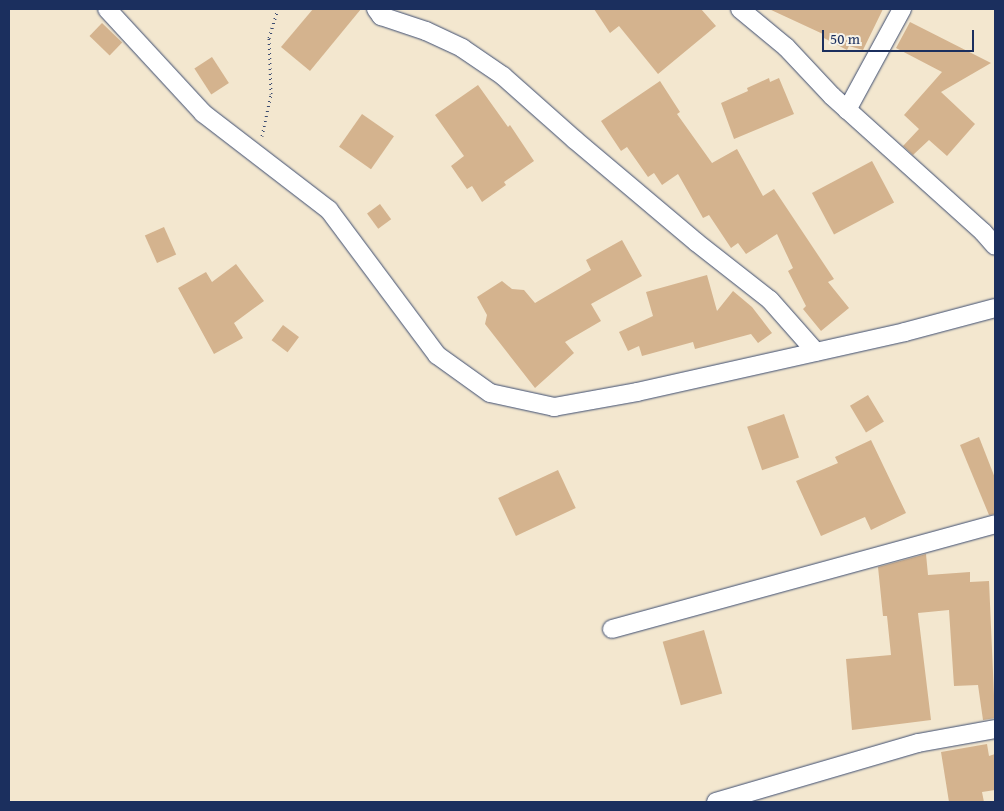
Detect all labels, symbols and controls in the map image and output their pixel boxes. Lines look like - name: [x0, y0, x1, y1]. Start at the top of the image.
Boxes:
- scale bar: [824, 20, 976, 52]
- text: 50 m: [830, 28, 860, 49]

